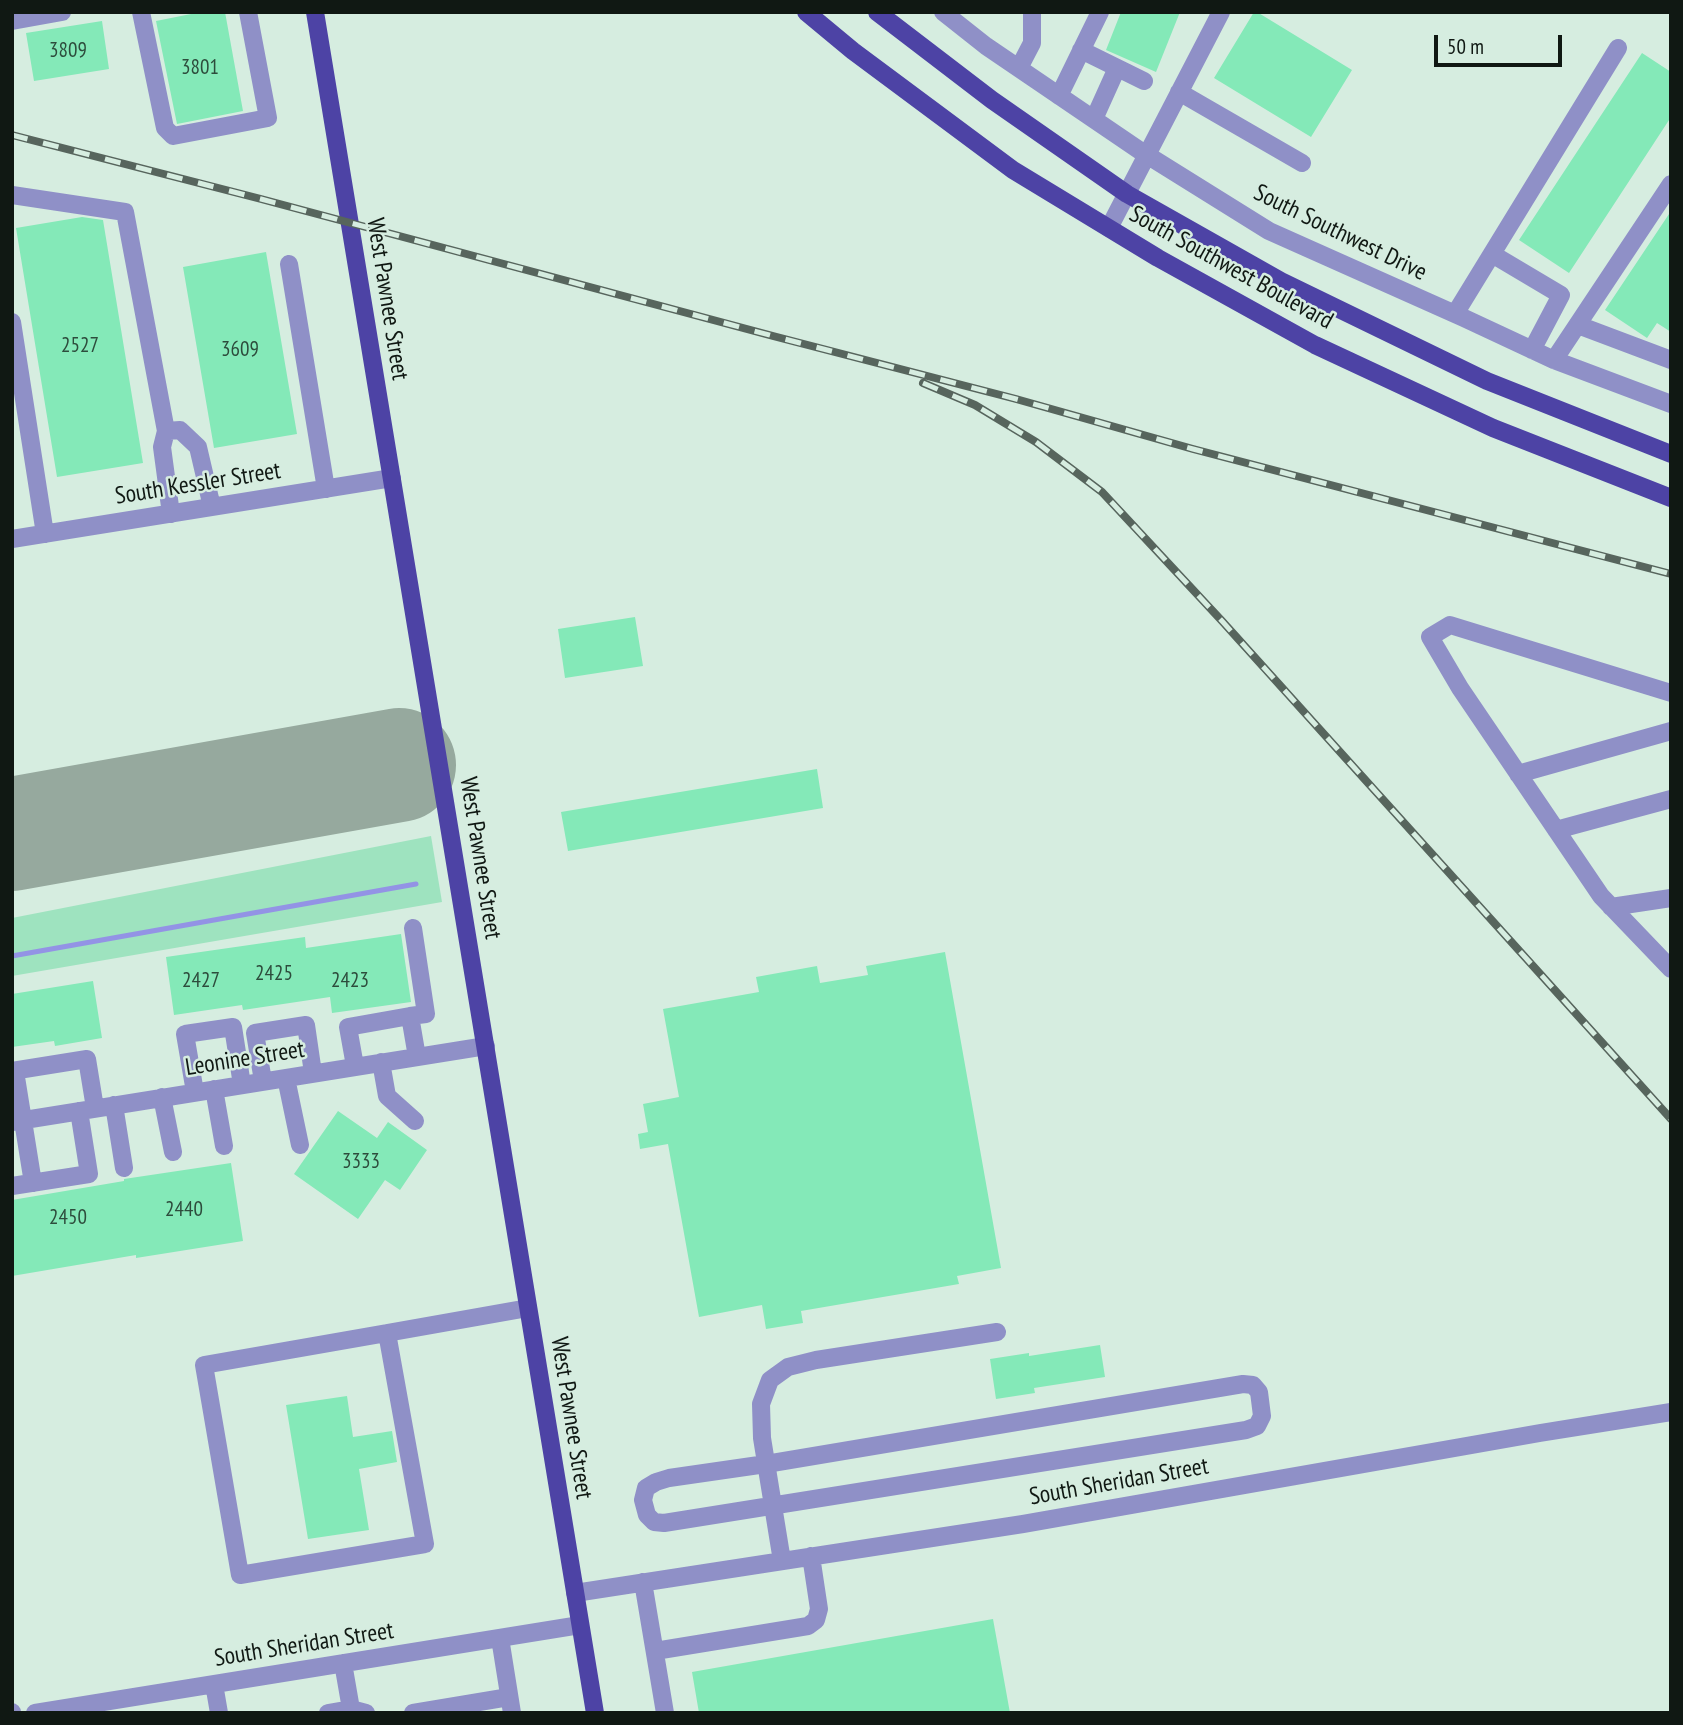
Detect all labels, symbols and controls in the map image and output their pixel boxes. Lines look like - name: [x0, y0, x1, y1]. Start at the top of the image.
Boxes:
- scale bar: [1438, 21, 1566, 65]
- text: 50 m: [1447, 33, 1484, 60]
- house number: 3809: [49, 38, 87, 64]
- house number: 3801: [181, 55, 219, 81]
- street label: South Southwest Drive: [1249, 179, 1431, 287]
- street label: South Southwest Boulevard: [1124, 200, 1338, 336]
- street label: West Pawnee Street: [360, 216, 414, 382]
- house number: 2527: [61, 333, 99, 359]
- house number: 3609: [221, 337, 259, 363]
- street label: South Kessler Street: [113, 457, 283, 511]
- street label: West Pawnee Street: [453, 775, 507, 941]
- house number: 2425: [255, 961, 293, 987]
- house number: 2427: [182, 968, 220, 994]
- house number: 2423: [331, 968, 369, 994]
- street label: Leonine Street: [184, 1035, 306, 1083]
- house number: 3333: [342, 1149, 380, 1175]
- house number: 2440: [165, 1197, 203, 1223]
- house number: 2450: [49, 1205, 87, 1231]
- street label: West Pawnee Street: [544, 1335, 598, 1501]
- street label: South Sheridan Street: [1027, 1452, 1211, 1512]
- street label: South Sheridan Street: [212, 1617, 396, 1673]

